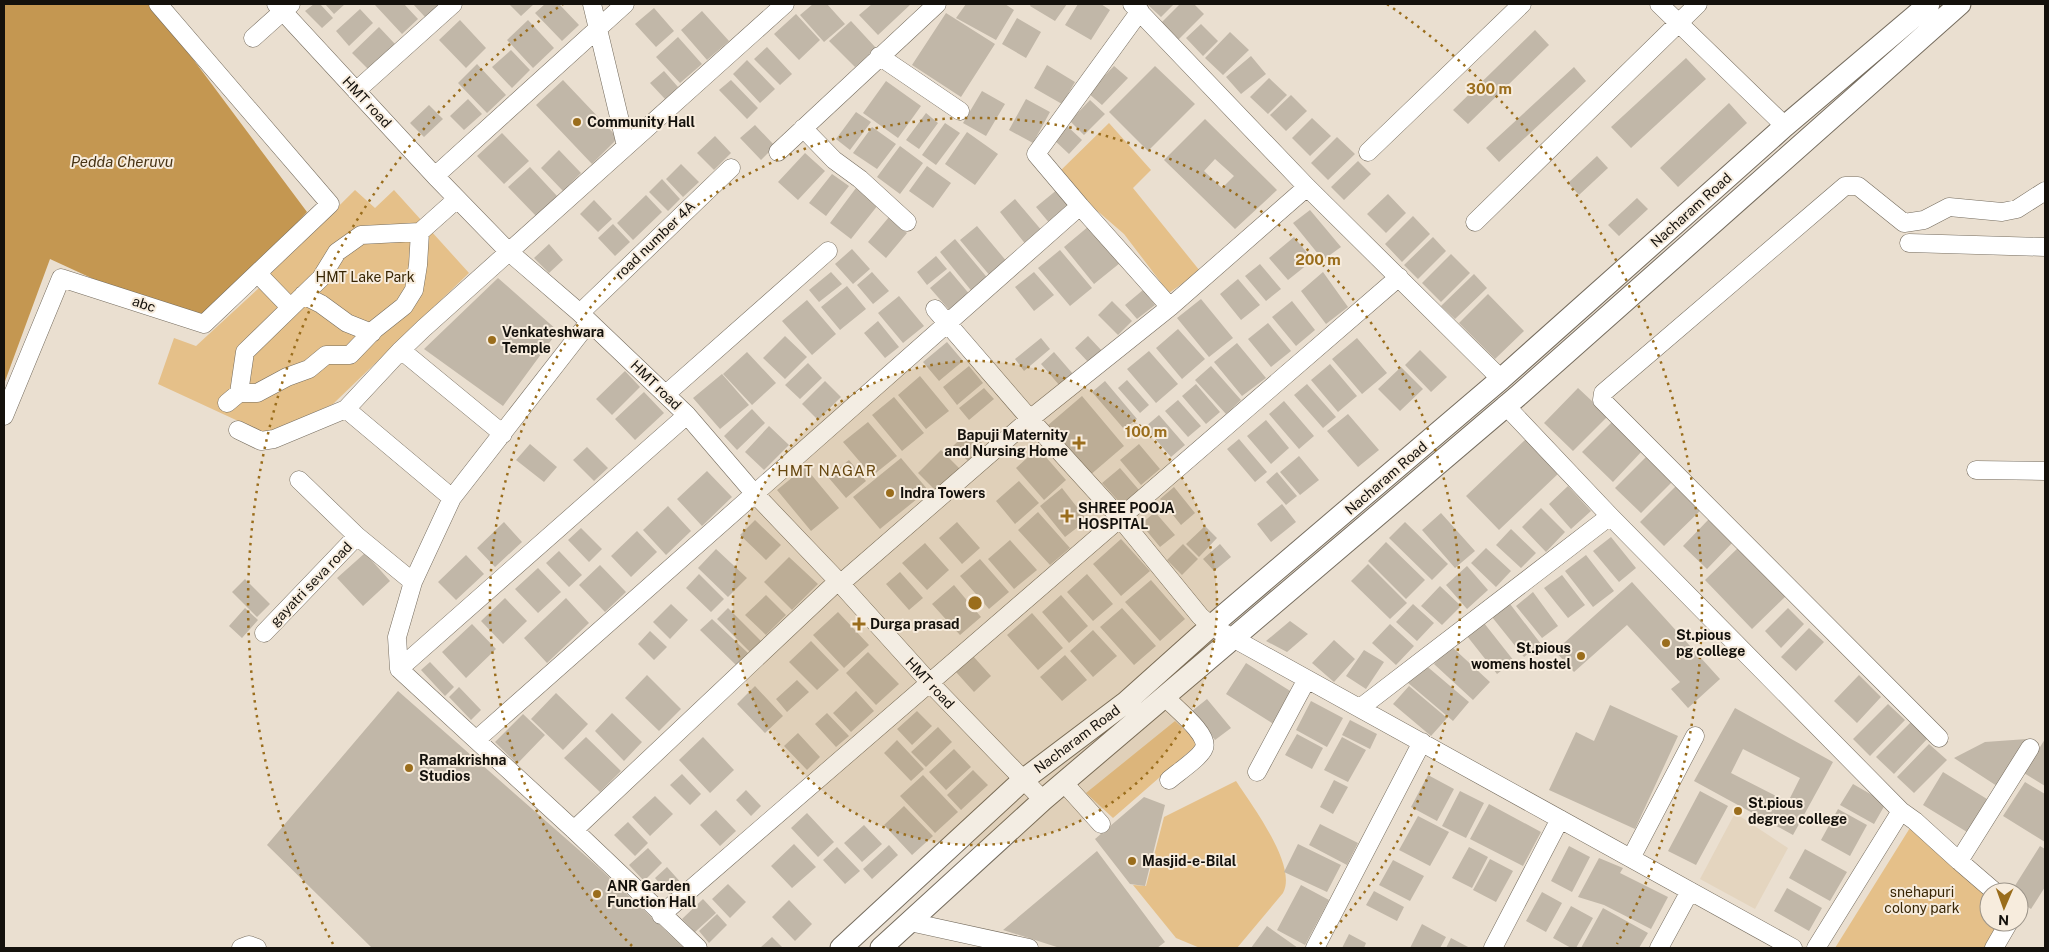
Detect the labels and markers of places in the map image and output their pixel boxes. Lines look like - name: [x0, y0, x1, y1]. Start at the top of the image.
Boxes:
- place label: Community Hall: [587, 114, 695, 130]
- marker: Community Hall: [571, 116, 583, 128]
- place label: Venkateshwara Temple: [502, 324, 604, 356]
- marker: Venkateshwara Temple: [486, 334, 498, 346]
- place label: Bapuji Maternity and Nursing Home: [944, 427, 1068, 459]
- marker: Bapuji Maternity and Nursing Home: [1072, 436, 1086, 450]
- place label: Indra Towers: [900, 485, 985, 501]
- marker: Indra Towers: [884, 487, 896, 499]
- place label: SHREE POOJA HOSPITAL: [1078, 500, 1175, 532]
- marker: SHREE POOJA HOSPITAL: [1060, 509, 1074, 523]
- centre of rings: [966, 594, 984, 612]
- place label: Durga prasad: [870, 616, 960, 632]
- marker: Durga prasad: [852, 617, 866, 631]
- place label: St.pious pg college: [1676, 627, 1745, 659]
- marker: St.pious pg college: [1660, 637, 1672, 649]
- place label: St.pious womens hostel: [1471, 640, 1571, 672]
- marker: St.pious womens hostel: [1575, 650, 1587, 662]
- place label: Ramakrishna Studios: [419, 752, 507, 784]
- marker: Ramakrishna Studios: [403, 762, 415, 774]
- place label: St.pious degree college: [1748, 795, 1847, 827]
- marker: St.pious degree college: [1732, 805, 1744, 817]
- place label: Masjid-e-Bilal: [1142, 853, 1237, 869]
- marker: Masjid-e-Bilal: [1126, 855, 1138, 867]
- place label: ANR Garden Function Hall: [607, 878, 697, 910]
- marker: ANR Garden Function Hall: [591, 888, 603, 900]

